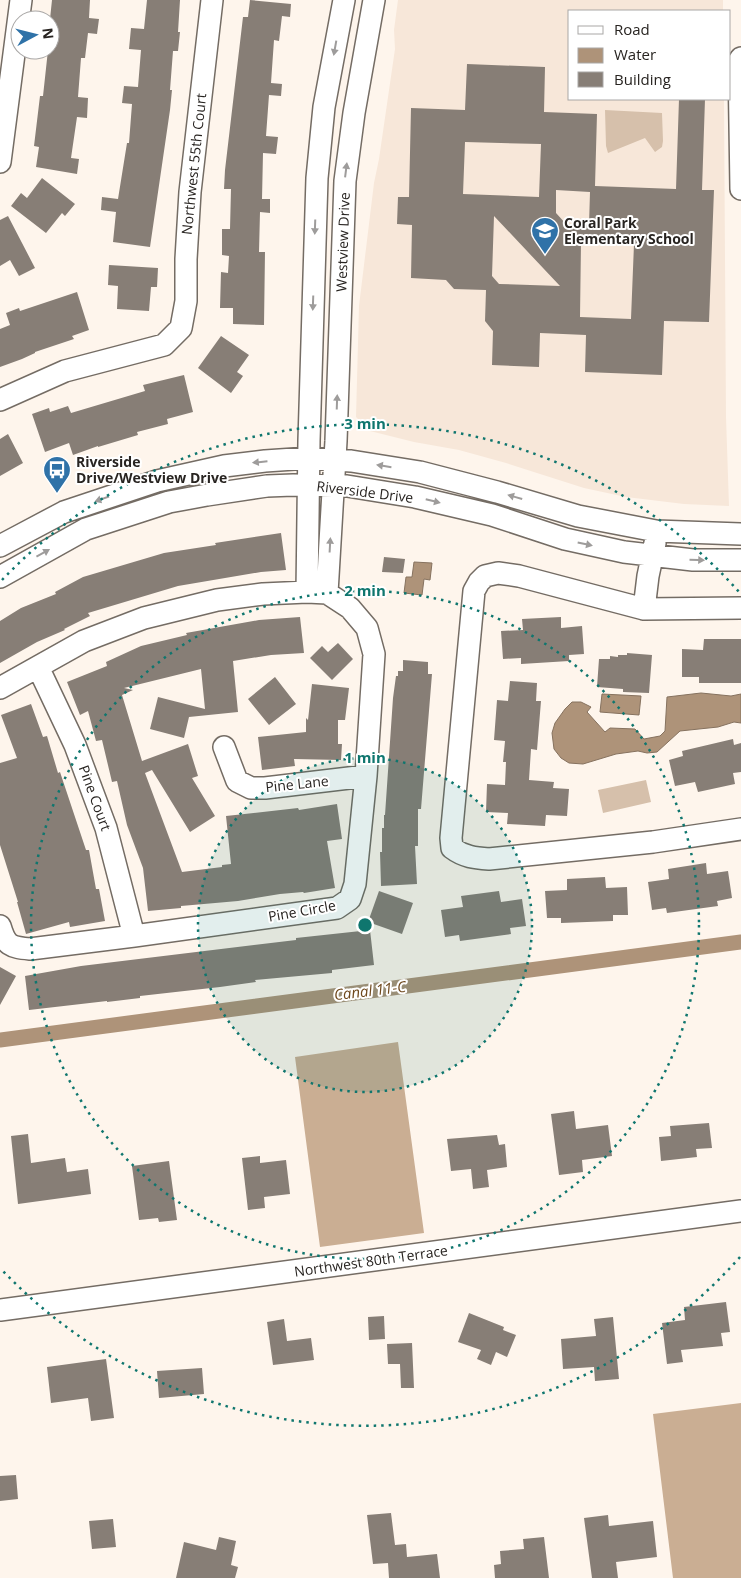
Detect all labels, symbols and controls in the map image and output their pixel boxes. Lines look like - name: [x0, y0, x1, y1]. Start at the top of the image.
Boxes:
- north arrow: [10, 10, 60, 60]
- legend: [568, 10, 731, 100]
- text: Road: [614, 19, 650, 39]
- text: N: [38, 27, 59, 40]
- one-way arrow: [330, 40, 338, 56]
- text: Water: [614, 44, 656, 64]
- text: Building: [614, 69, 671, 89]
- street label: Northwest 55th Court: [177, 92, 210, 236]
- one-way arrow: [343, 161, 351, 177]
- street label: Westview Drive: [331, 192, 354, 292]
- place label: Coral Park Elementary School: [564, 213, 694, 248]
- school or university icon: Coral Park Elementary School: [530, 216, 560, 255]
- one-way arrow: [311, 219, 319, 235]
- one-way arrow: [308, 295, 316, 311]
- one-way arrow: [334, 394, 342, 410]
- text: 3 min: [344, 413, 386, 433]
- place label: Riverside Drive/Westview Drive: [76, 452, 227, 487]
- bus stop icon: Riverside Drive/Westview Drive: [42, 455, 72, 494]
- one-way arrow: [252, 458, 268, 466]
- one-way arrow: [376, 462, 392, 470]
- street label: Riverside Drive: [316, 476, 415, 507]
- one-way arrow: [507, 493, 522, 501]
- one-way arrow: [95, 496, 110, 503]
- one-way arrow: [425, 497, 440, 505]
- one-way arrow: [326, 536, 334, 552]
- one-way arrow: [578, 540, 594, 548]
- one-way arrow: [35, 549, 50, 557]
- one-way arrow: [689, 556, 705, 564]
- text: 2 min: [344, 580, 386, 600]
- text: 1 min: [344, 747, 386, 767]
- street label: Pine Court: [75, 762, 116, 833]
- street label: Pine Lane: [264, 771, 330, 796]
- street label: Pine Circle: [267, 895, 337, 926]
- centre of rings: [356, 916, 374, 934]
- water label: Canal 11-C: [333, 976, 408, 1004]
- street label: Northwest 80th Terrace: [293, 1240, 449, 1281]

